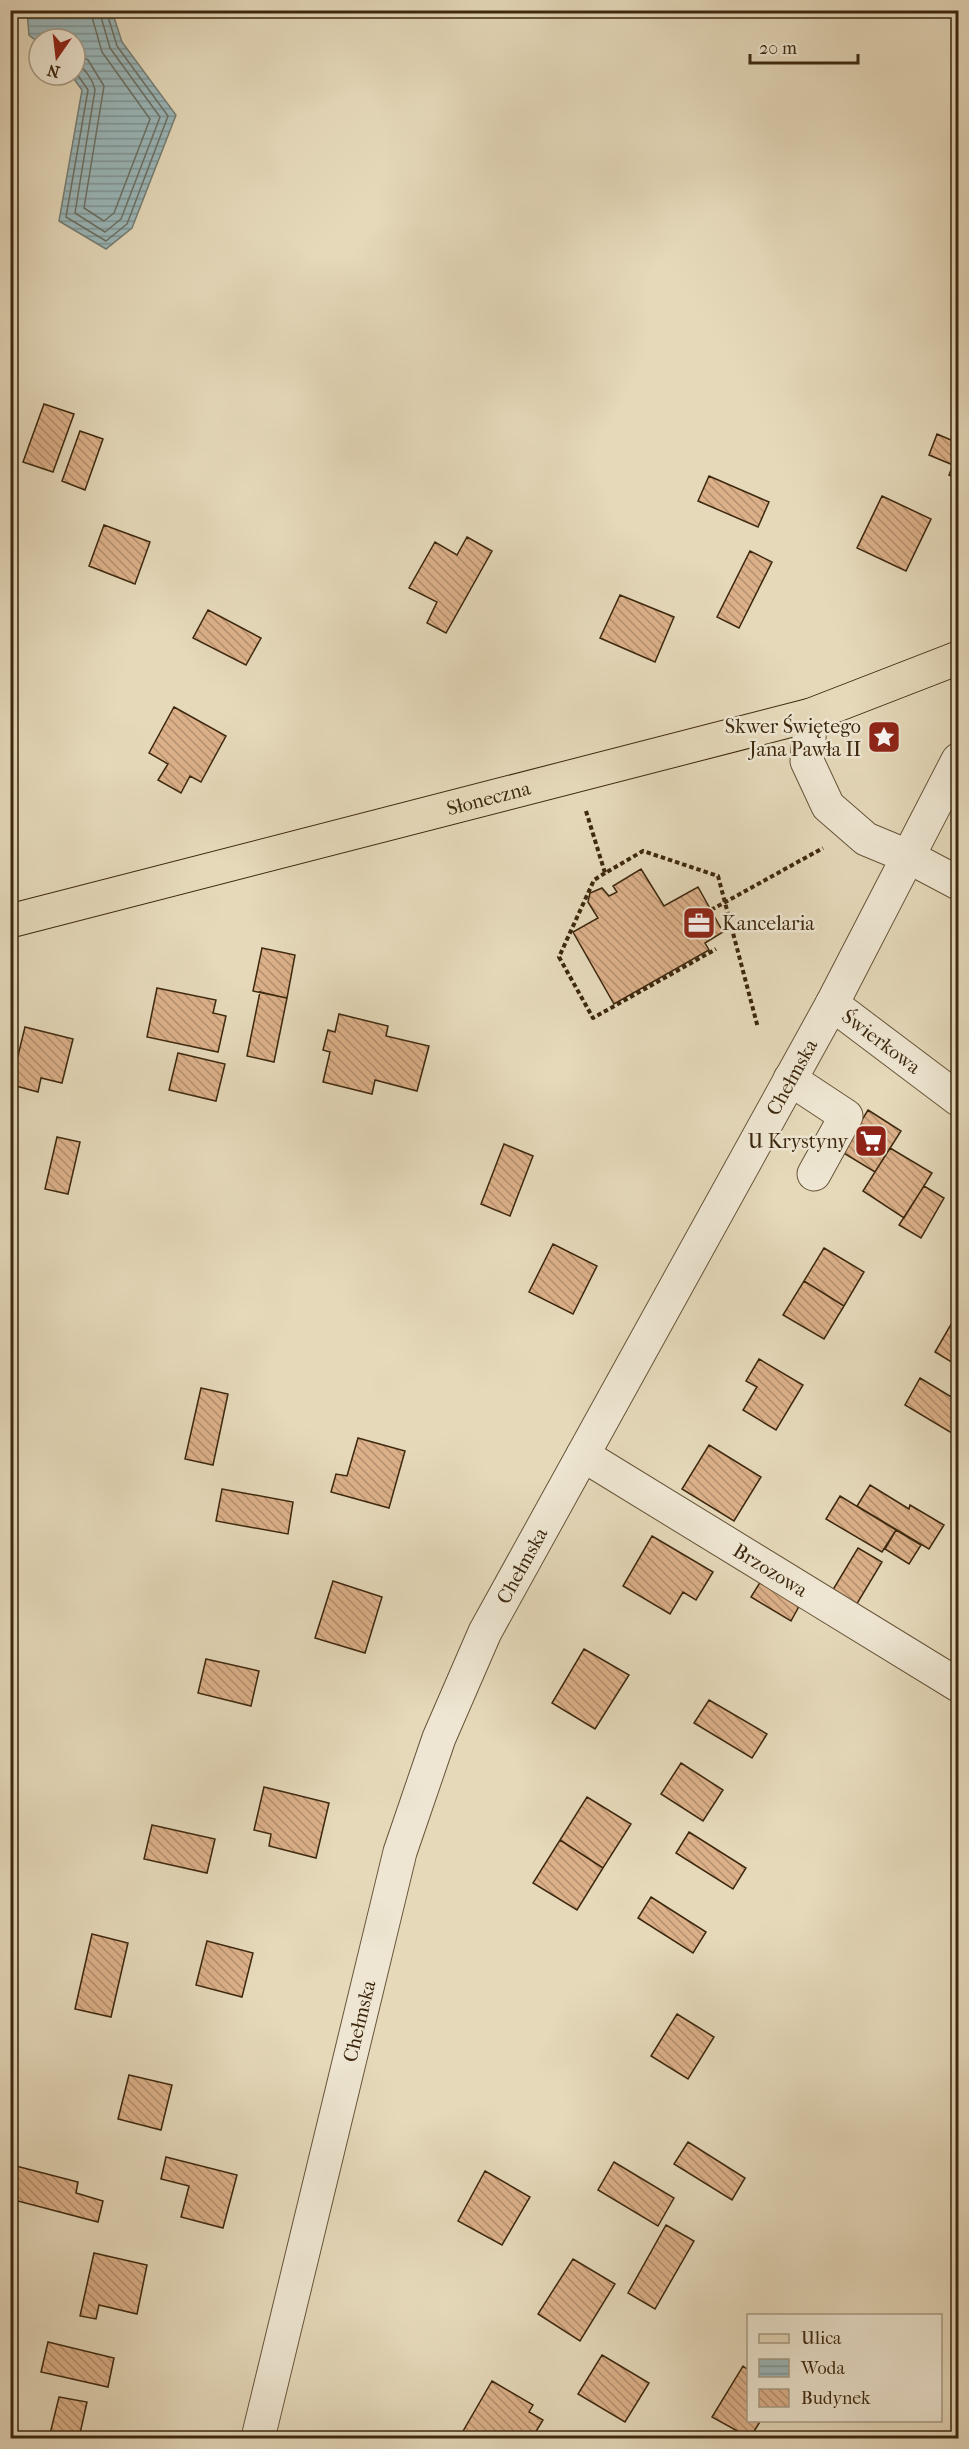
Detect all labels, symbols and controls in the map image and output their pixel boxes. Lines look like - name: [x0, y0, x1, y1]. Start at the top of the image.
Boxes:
- north arrow: [27, 27, 87, 87]
- scale bar: [750, 27, 858, 65]
- text: 20 m: [759, 38, 797, 59]
- text: N: [44, 60, 62, 82]
- place label: Skwer Świętego Jana Pawła II: [725, 714, 861, 761]
- place icon: Skwer Świętego Jana Pawła II: [866, 719, 902, 755]
- street label: Słoneczna: [444, 776, 534, 820]
- office icon: Kancelaria: [681, 905, 717, 941]
- place label: Kancelaria: [722, 912, 815, 935]
- street label: Świerkowa: [837, 1004, 926, 1079]
- street label: Chełmska: [762, 1035, 823, 1119]
- supermarket icon: U Krystyny: [853, 1123, 889, 1159]
- place label: U Krystyny: [748, 1130, 849, 1153]
- street label: Chełmska: [492, 1523, 553, 1608]
- street label: Brzozowa: [729, 1539, 812, 1602]
- street label: Chełmska: [339, 1977, 381, 2064]
- legend: [747, 2314, 942, 2422]
- text: Ulica: [801, 2328, 842, 2349]
- text: Woda: [800, 2358, 845, 2379]
- text: Budynek: [801, 2388, 871, 2409]

